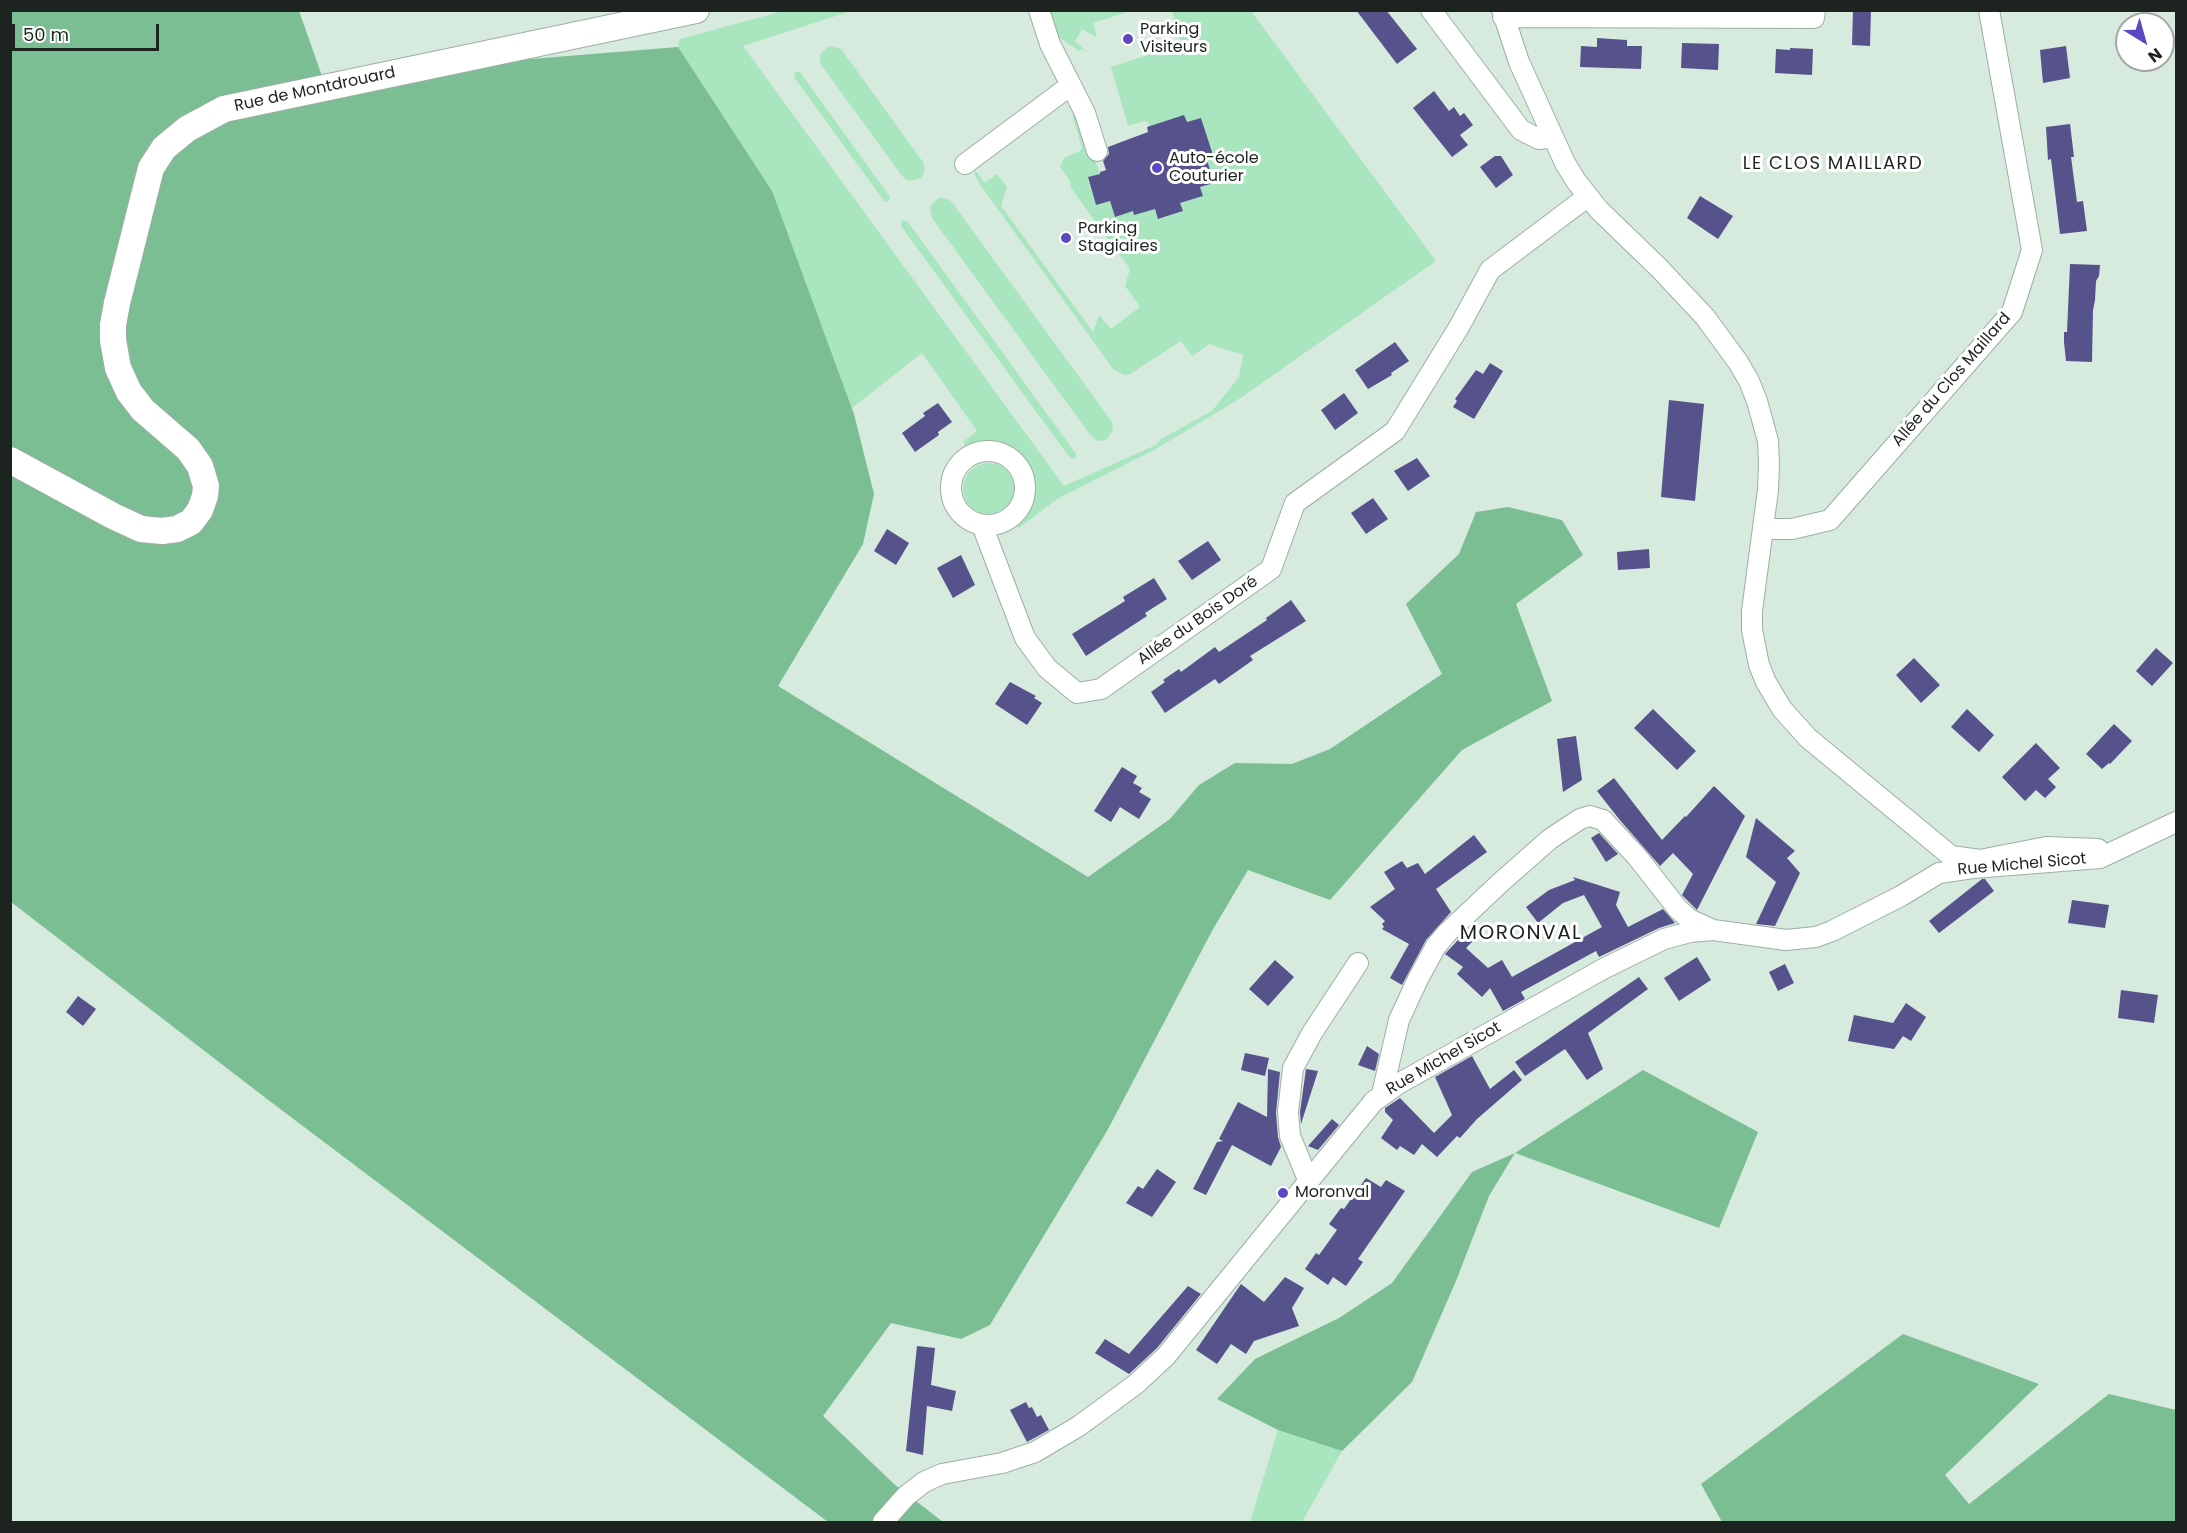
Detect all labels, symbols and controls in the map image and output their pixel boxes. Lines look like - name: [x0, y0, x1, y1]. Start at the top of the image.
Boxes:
- scale bar: [15, 12, 162, 50]
- north arrow: [2115, 12, 2175, 72]
- place label: Parking Visiteurs: [1140, 20, 1207, 58]
- text: 50 m: [23, 22, 69, 47]
- marker: Parking Visiteurs: [1121, 32, 1135, 46]
- text: N: [2143, 42, 2167, 68]
- street label: Rue de Montdrouard: [233, 64, 397, 116]
- place label: Auto-école Couturier: [1169, 149, 1259, 187]
- district label: LE CLOS MAILLARD: [1743, 153, 1923, 175]
- marker: Auto-école Couturier: [1150, 161, 1164, 175]
- place label: Parking Stagiaires: [1078, 219, 1158, 257]
- marker: Parking Stagiaires: [1059, 231, 1073, 245]
- street label: Allée du Clos Maillard: [1889, 309, 2015, 451]
- street label: Allée du Bois Doré: [1134, 572, 1262, 670]
- street label: Rue Michel Sicot: [1957, 850, 2087, 880]
- district label: MORONVAL: [1460, 922, 1582, 946]
- street label: Rue Michel Sicot: [1383, 1018, 1505, 1100]
- place label: Moronval: [1295, 1183, 1369, 1203]
- marker: Moronval: [1276, 1186, 1290, 1200]

